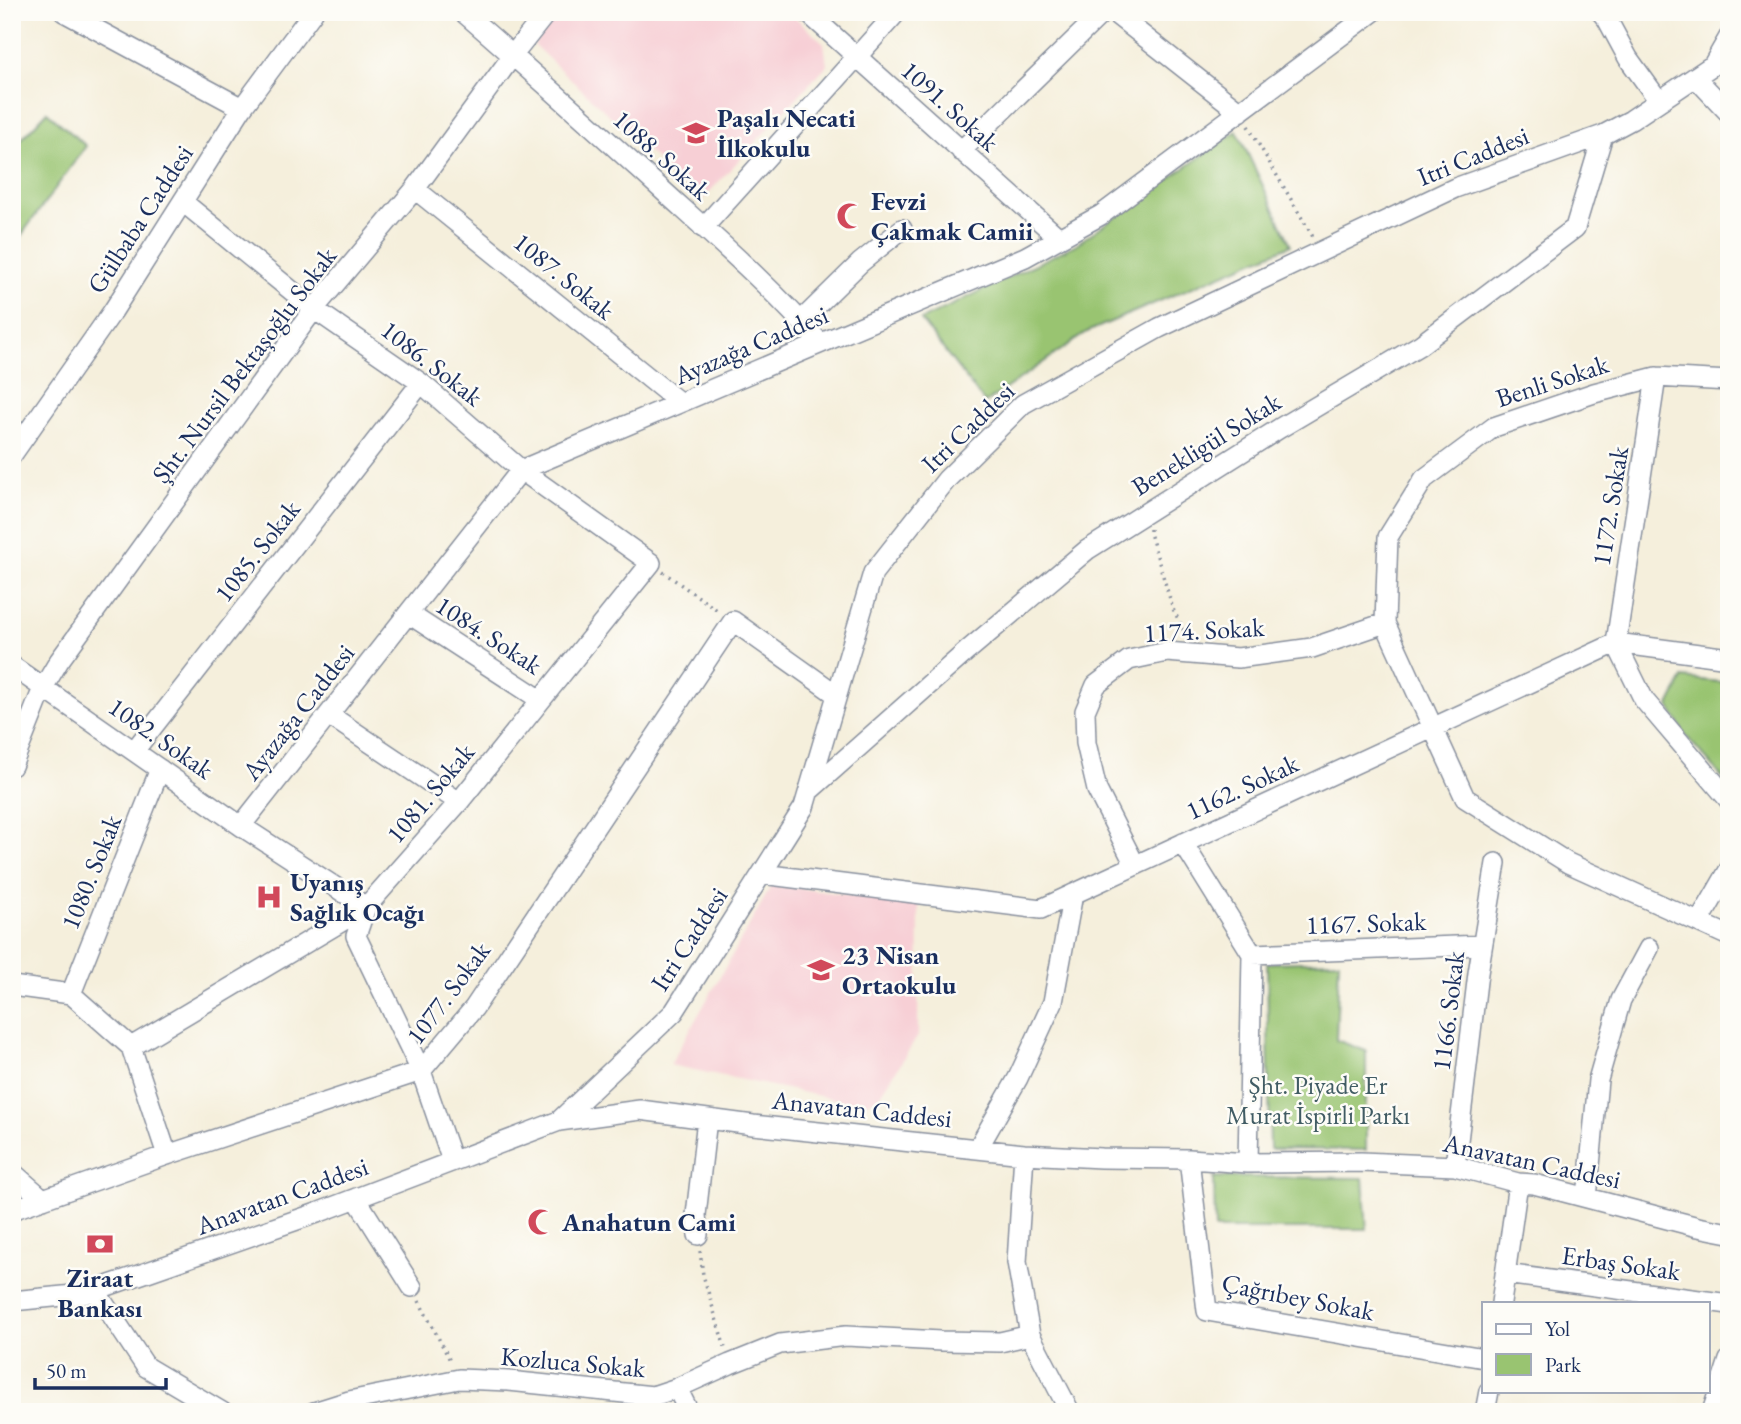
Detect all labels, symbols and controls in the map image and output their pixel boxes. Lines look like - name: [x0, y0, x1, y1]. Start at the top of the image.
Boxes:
- street label: 1091. Sokak: [894, 53, 1007, 159]
- place label: Paşalı Necati İlkokulu: [717, 101, 856, 165]
- street label: 1088. Sokak: [606, 102, 719, 208]
- school or university icon: Paşalı Necati İlkokulu: [681, 118, 711, 148]
- street label: Itri Caddesi: [1412, 118, 1534, 194]
- street label: Gülbaba Caddesi: [79, 138, 201, 300]
- place label: Fevzi Çakmak Camii: [871, 184, 1034, 248]
- mosque icon: Fevzi Çakmak Camii: [835, 201, 865, 231]
- street label: 1087. Sokak: [507, 225, 622, 328]
- street label: Şht. Nursil Bektaşoğlu Sokak: [144, 239, 344, 490]
- street label: Ayazağa Caddesi: [668, 297, 833, 393]
- street label: 1086. Sokak: [374, 313, 491, 414]
- street label: Benli Sokak: [1491, 347, 1613, 415]
- street label: Itri Caddesi: [914, 374, 1022, 480]
- street label: Benekligül Sokak: [1125, 384, 1288, 503]
- street label: 1172. Sokak: [1584, 443, 1636, 568]
- street label: 1085. Sokak: [207, 492, 308, 609]
- street label: 1084. Sokak: [429, 588, 549, 682]
- street label: 1174. Sokak: [1143, 610, 1266, 650]
- street label: Ayazağa Caddesi: [233, 637, 362, 788]
- street label: 1082. Sokak: [102, 690, 221, 787]
- street label: 1081. Sokak: [378, 735, 482, 850]
- street label: 1162. Sokak: [1180, 746, 1304, 828]
- street label: 1080. Sokak: [53, 809, 130, 934]
- place label: Uyanış Sağlık Ocağı: [290, 865, 425, 929]
- street label: Itri Caddesi: [643, 881, 735, 997]
- hospital icon: Uyanış Sağlık Ocağı: [254, 882, 284, 912]
- street label: 1167. Sokak: [1305, 904, 1428, 942]
- street label: 1077. Sokak: [398, 934, 498, 1051]
- place label: 23 Nisan Ortaokulu: [842, 938, 957, 1002]
- street label: 1166. Sokak: [1424, 948, 1472, 1073]
- school or university icon: 23 Nisan Ortaokulu: [806, 955, 836, 985]
- park label: Şht. Piyade Er Murat İspirli Parkı: [1226, 1068, 1410, 1132]
- street label: Anavatan Caddesi: [769, 1083, 954, 1135]
- street label: Anavatan Caddesi: [1439, 1125, 1624, 1196]
- street label: Anavatan Caddesi: [190, 1149, 373, 1243]
- place label: Anahatun Cami: [561, 1205, 736, 1239]
- mosque icon: Anahatun Cami: [526, 1207, 556, 1237]
- bank icon: Ziraat Bankası: [85, 1229, 115, 1259]
- street label: Erbaş Sokak: [1559, 1238, 1683, 1288]
- place label: Ziraat Bankası: [58, 1261, 143, 1325]
- street label: Çağrıbey Sokak: [1219, 1266, 1378, 1329]
- legend: [1482, 1302, 1710, 1392]
- text: Yol: [1545, 1315, 1570, 1342]
- street label: Kozluca Sokak: [499, 1339, 648, 1385]
- scale bar: [35, 1347, 166, 1391]
- text: Park: [1545, 1351, 1582, 1378]
- text: 50 m: [46, 1357, 87, 1384]

